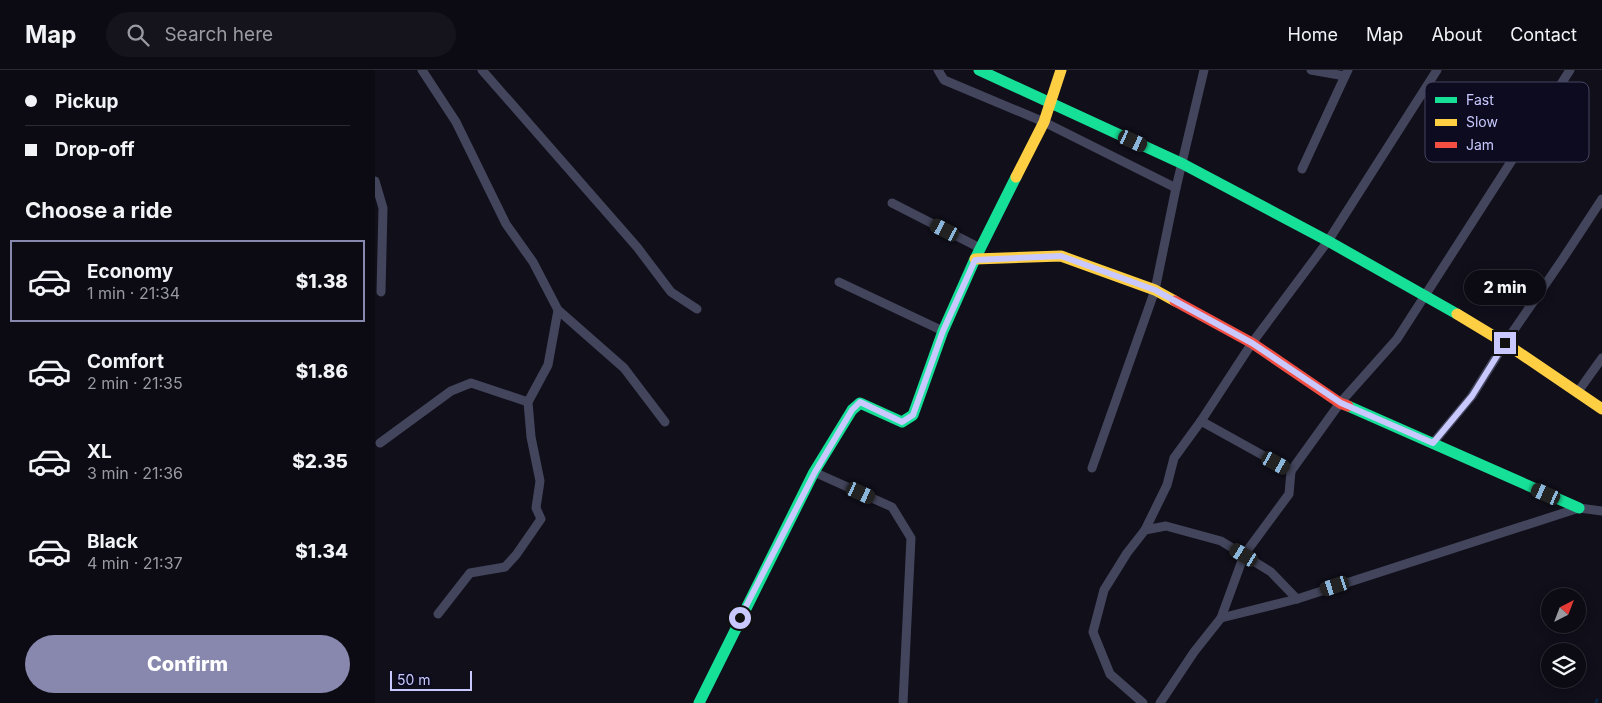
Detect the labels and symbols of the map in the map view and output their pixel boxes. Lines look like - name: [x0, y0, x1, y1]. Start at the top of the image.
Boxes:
- legend: [1425, 82, 1589, 162]
- text: Fast: [1466, 91, 1494, 108]
- text: Slow: [1466, 113, 1498, 130]
- car: [1116, 128, 1149, 154]
- text: Jam: [1466, 136, 1494, 153]
- car: [928, 217, 961, 243]
- callout: 2 min: [1464, 270, 1546, 306]
- route end: [1494, 332, 1516, 354]
- car: [1259, 449, 1292, 477]
- car: [844, 480, 877, 506]
- car: [1529, 481, 1562, 507]
- car: [1227, 541, 1260, 569]
- car: [1318, 574, 1351, 598]
- north arrow: [1541, 588, 1586, 632]
- route start: [729, 607, 751, 629]
- scale bar: [390, 668, 473, 691]

